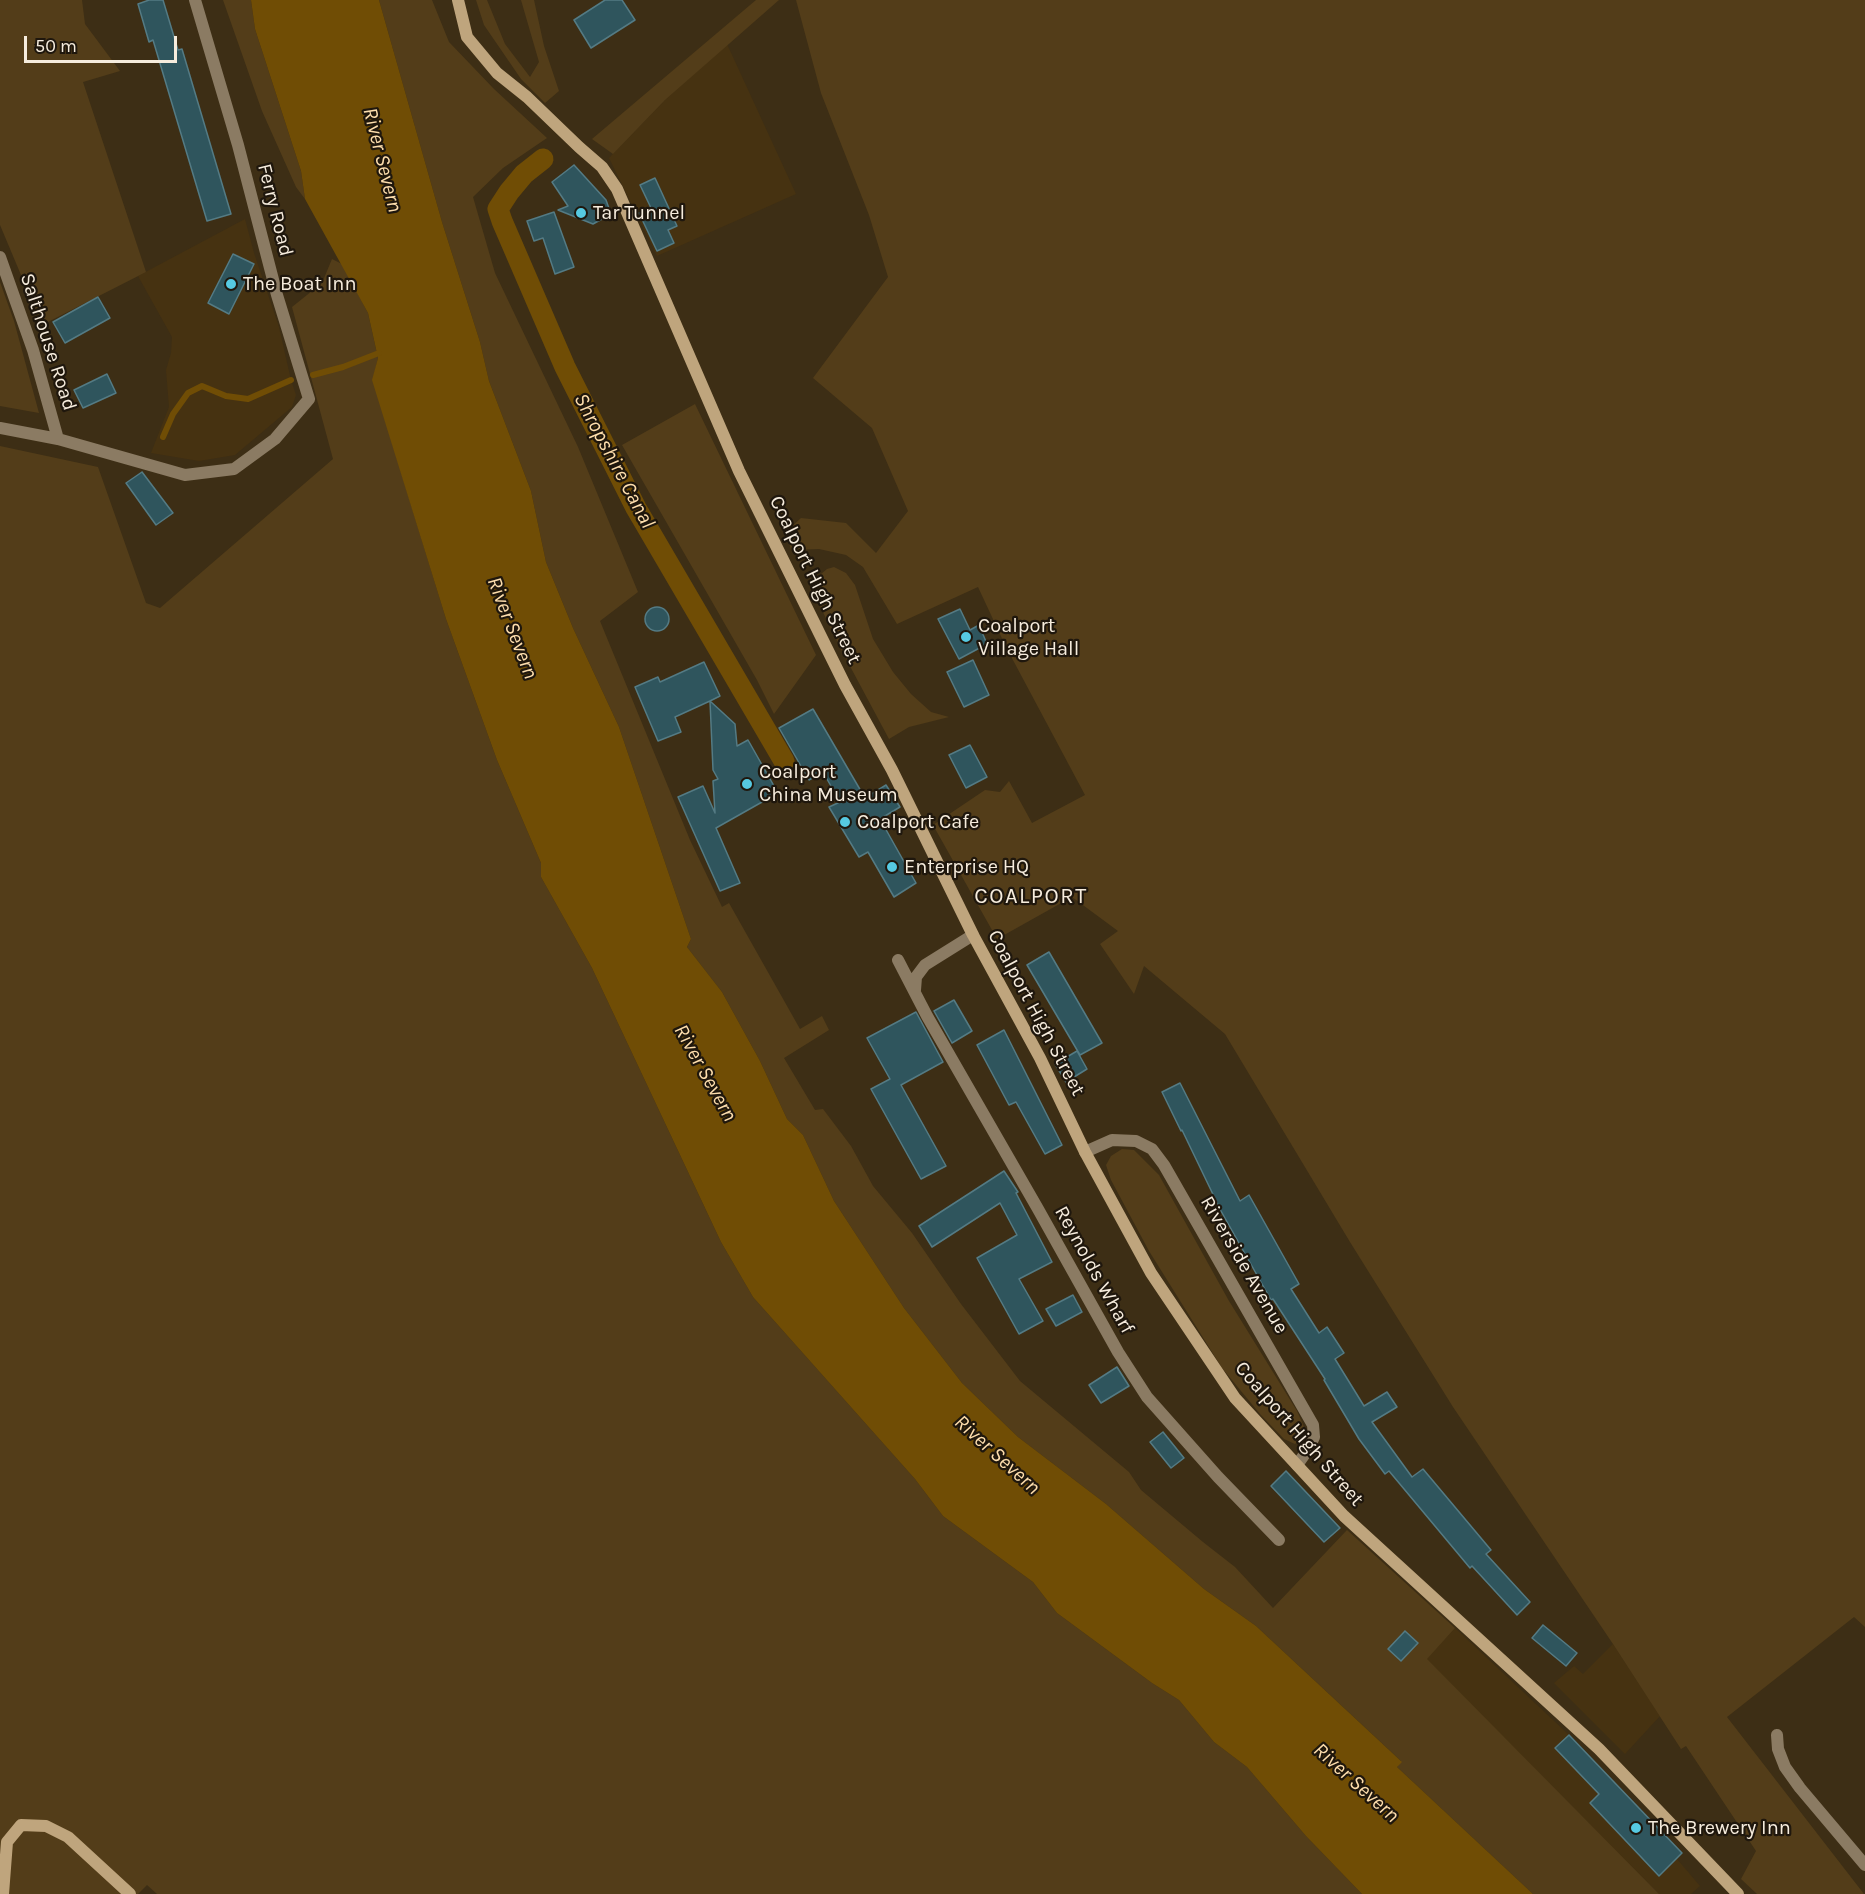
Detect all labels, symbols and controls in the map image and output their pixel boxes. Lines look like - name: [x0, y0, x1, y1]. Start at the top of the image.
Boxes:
- scale bar: [27, 24, 180, 62]
- text: 50 m: [35, 35, 77, 57]
- water label: River Severn: [357, 105, 407, 215]
- street label: Ferry Road: [252, 161, 298, 259]
- place label: Tar Tunnel: [593, 201, 685, 225]
- marker: Tar Tunnel: [574, 206, 588, 220]
- street label: Salthouse Road: [15, 270, 81, 414]
- place label: The Boat Inn: [243, 272, 356, 296]
- marker: The Boat Inn: [224, 277, 238, 291]
- water label: Shropshire Canal: [568, 389, 660, 533]
- street label: Coalport High Street: [764, 492, 866, 668]
- water label: River Severn: [481, 573, 543, 683]
- place label: Coalport Village Hall: [978, 614, 1079, 661]
- marker: Coalport Village Hall: [959, 630, 973, 644]
- place label: Coalport China Museum: [759, 760, 898, 807]
- marker: Coalport China Museum: [740, 777, 754, 791]
- place label: Coalport Cafe: [857, 810, 979, 834]
- marker: Coalport Cafe: [838, 815, 852, 829]
- place label: Enterprise HQ: [904, 855, 1029, 879]
- marker: Enterprise HQ: [885, 860, 899, 874]
- district label: COALPORT: [974, 884, 1088, 910]
- street label: Coalport High Street: [982, 926, 1090, 1100]
- water label: River Severn: [668, 1020, 742, 1126]
- street label: Riverside Avenue: [1195, 1192, 1293, 1338]
- street label: Reynolds Wharf: [1049, 1202, 1139, 1338]
- street label: Coalport High Street: [1230, 1357, 1368, 1511]
- water label: River Severn: [949, 1410, 1045, 1500]
- water label: River Severn: [1308, 1738, 1404, 1828]
- place label: The Brewery Inn: [1648, 1816, 1791, 1840]
- marker: The Brewery Inn: [1629, 1821, 1643, 1835]

